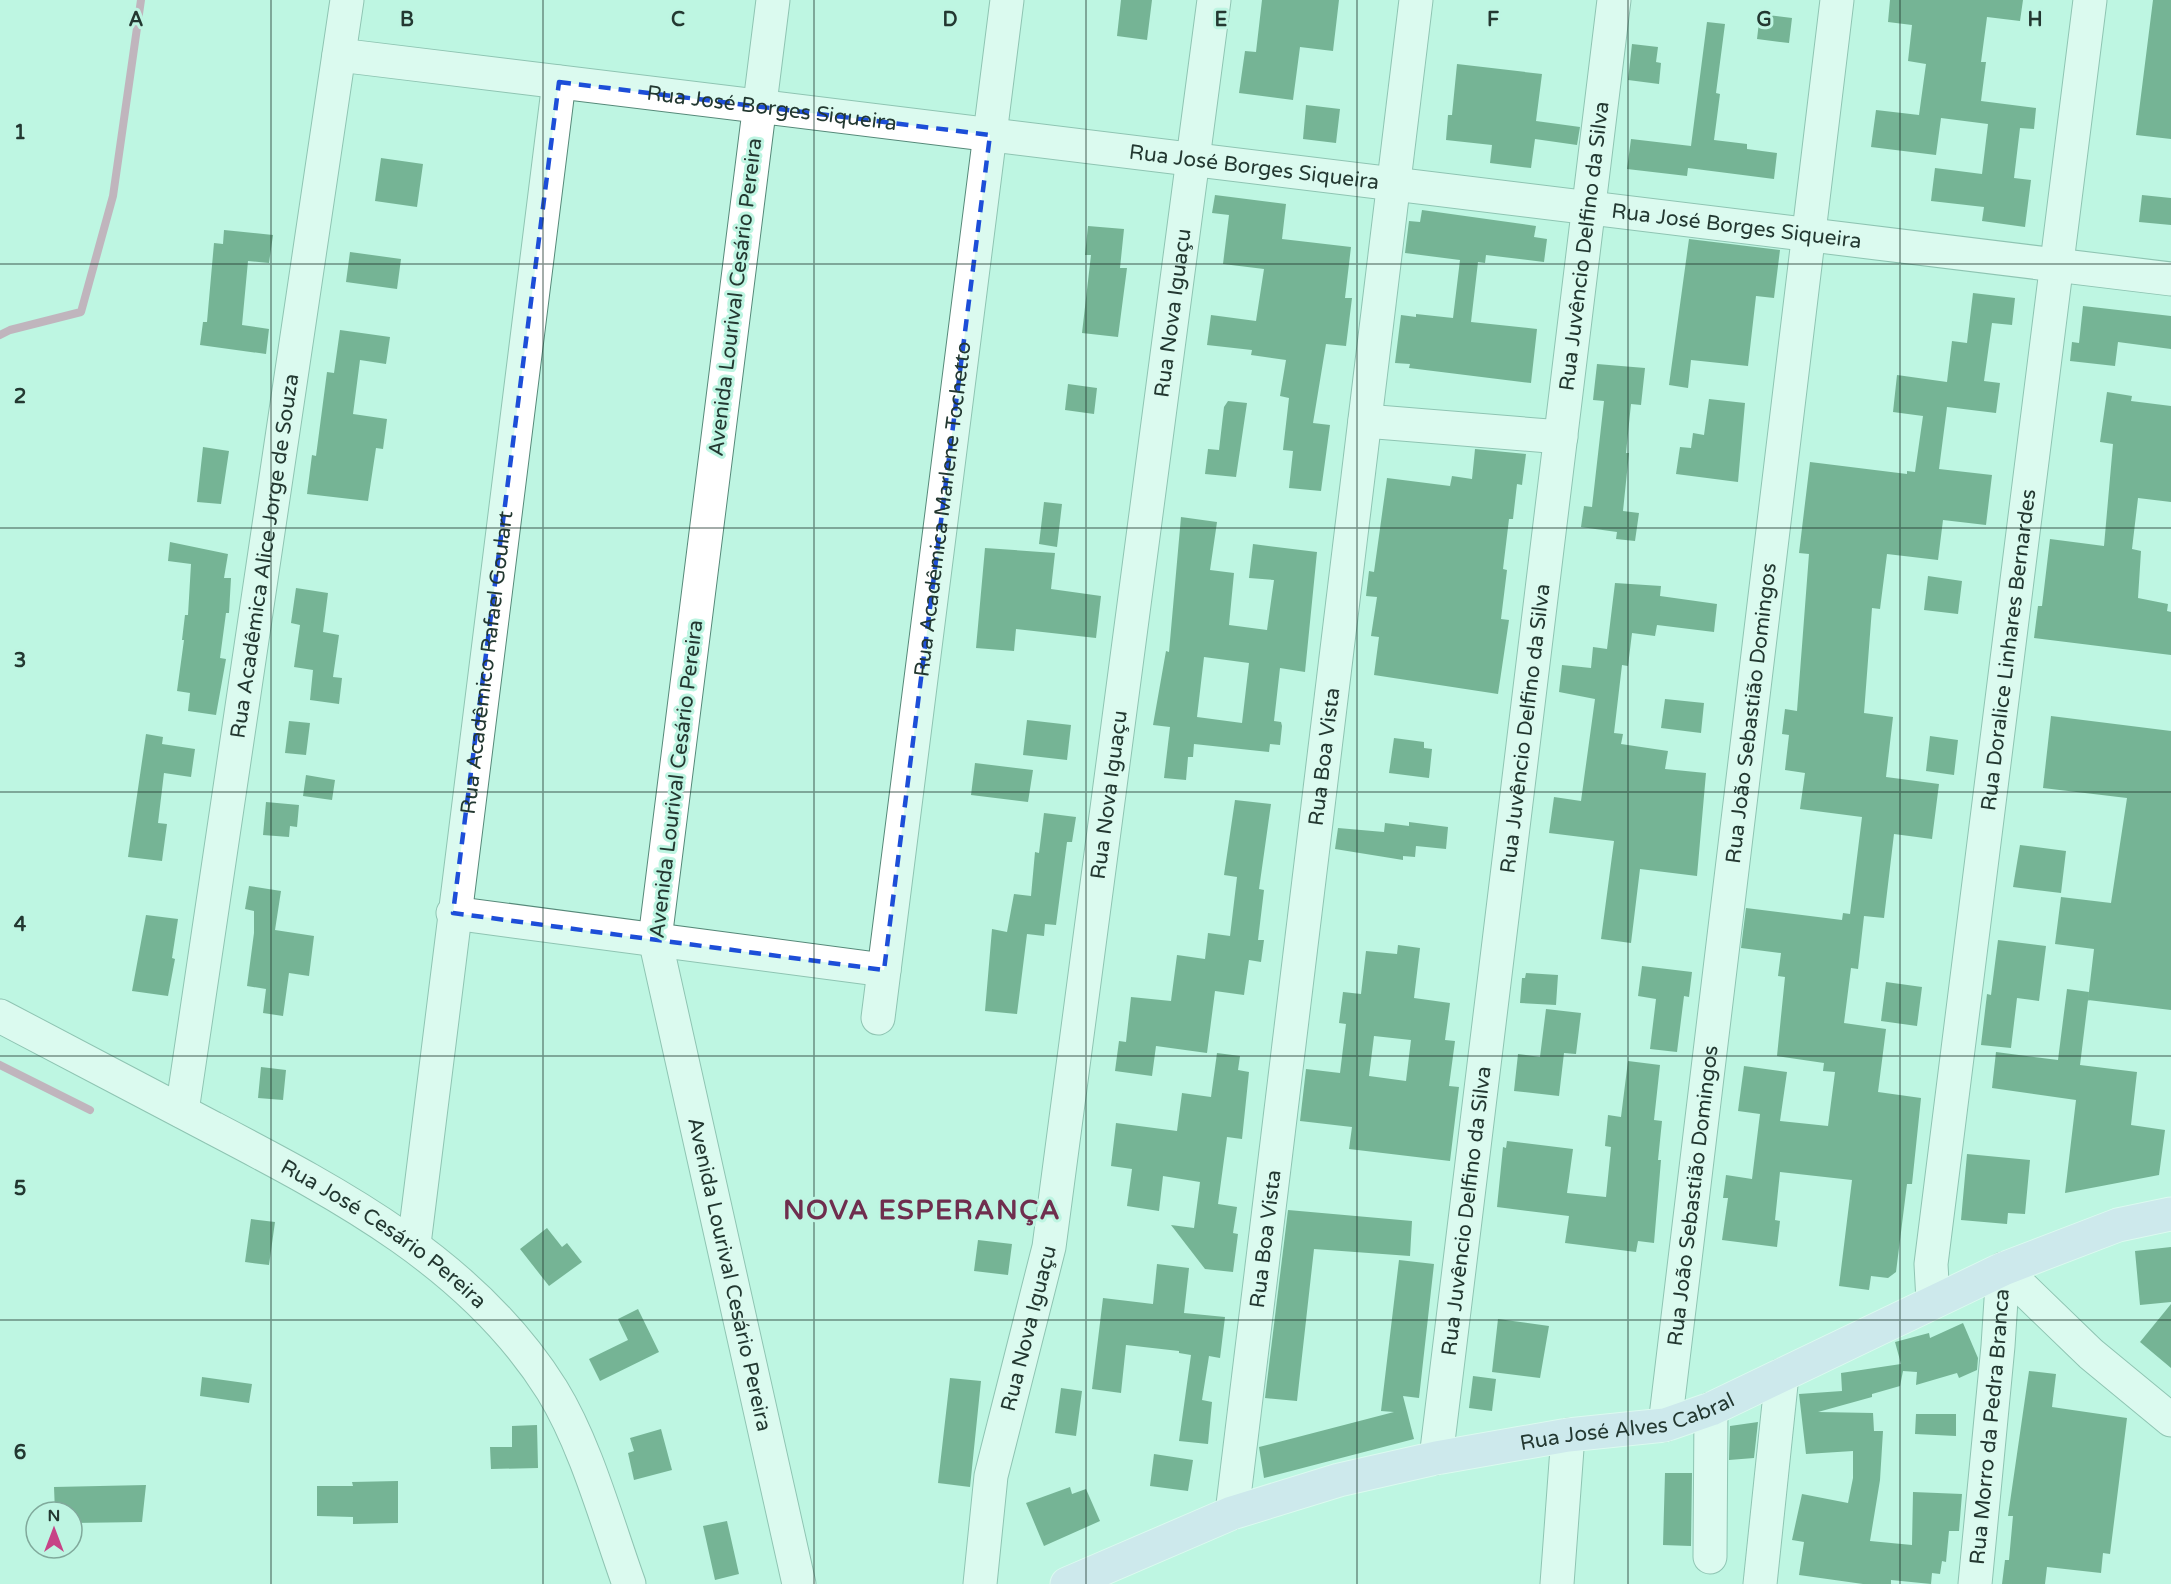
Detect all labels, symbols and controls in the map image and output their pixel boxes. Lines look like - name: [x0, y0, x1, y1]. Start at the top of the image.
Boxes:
- text: A: [129, 8, 144, 32]
- text: B: [400, 8, 414, 32]
- text: C: [671, 8, 685, 32]
- text: D: [942, 8, 958, 32]
- text: E: [1215, 8, 1228, 32]
- text: F: [1487, 8, 1499, 32]
- text: G: [1756, 8, 1772, 32]
- text: H: [2027, 8, 2043, 32]
- street label: Rua José Borges Siqueira: [645, 81, 898, 136]
- street label: Rua Juvêncio Delfino da Silva: [1554, 100, 1615, 392]
- text: 1: [14, 121, 26, 145]
- street label: Avenida Lourival Cesário Pereira: [704, 136, 767, 458]
- street label: Rua José Borges Siqueira: [1128, 140, 1381, 195]
- street label: Rua José Borges Siqueira: [1610, 199, 1863, 254]
- street label: Rua Nova Iguaçu: [1150, 227, 1197, 399]
- street label: Rua Acadêmica Marlene Tochetto: [909, 340, 977, 678]
- street label: Rua Acadêmica Alice Jorge de Souza: [225, 372, 304, 740]
- text: 2: [14, 385, 26, 409]
- street label: Rua Doralice Linhares Bernardes: [1976, 488, 2041, 812]
- street label: Rua Acadêmico Rafael Goulart: [456, 509, 518, 816]
- street label: Rua João Sebastião Domingos: [1721, 562, 1782, 865]
- street label: Rua Juvêncio Delfino da Silva: [1495, 582, 1556, 875]
- street label: Avenida Lourival Cesário Pereira: [645, 618, 708, 940]
- text: 3: [14, 649, 26, 673]
- street label: Rua Boa Vista: [1304, 686, 1345, 827]
- street label: Rua Nova Iguaçu: [1086, 709, 1133, 881]
- text: 4: [14, 913, 27, 937]
- street label: Rua João Sebastião Domingos: [1663, 1044, 1724, 1347]
- street label: Rua Juvêncio Delfino da Silva: [1437, 1065, 1497, 1357]
- street label: Avenida Lourival Cesário Pereira: [682, 1115, 777, 1434]
- street label: Rua José Cesário Pereira: [276, 1154, 491, 1314]
- street label: Rua Boa Vista: [1245, 1169, 1287, 1310]
- text: 5: [14, 1177, 26, 1201]
- district label: NOVA ESPERANÇA: [783, 1194, 1061, 1227]
- street label: Rua Nova Iguaçu: [996, 1243, 1062, 1414]
- street label: Rua Morro da Pedra Branca: [1965, 1288, 2015, 1566]
- street label: Rua José Alves Cabral: [1518, 1388, 1738, 1456]
- text: 6: [14, 1441, 26, 1465]
- north arrow: [24, 1500, 84, 1560]
- text: N: [48, 1506, 60, 1526]

